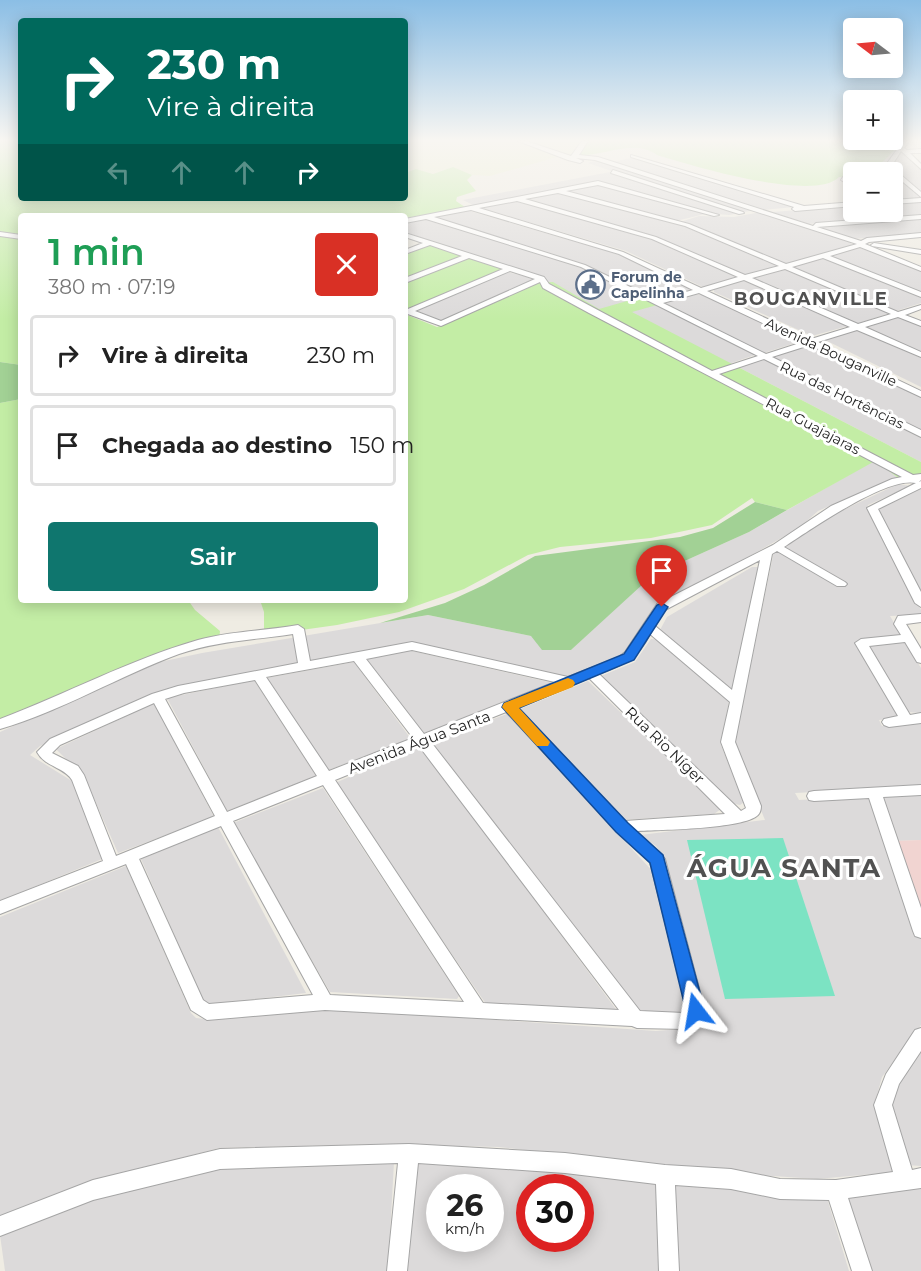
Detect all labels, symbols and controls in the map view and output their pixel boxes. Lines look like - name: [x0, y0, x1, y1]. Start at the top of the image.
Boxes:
- north arrow: [843, 18, 903, 78]
- map controls: [843, 18, 903, 222]
- text: 230 m: [147, 38, 281, 90]
- icon: right: [48, 42, 126, 120]
- text: Vire à direita: [147, 90, 315, 123]
- button: +: [843, 90, 903, 150]
- icon: left: [102, 156, 135, 189]
- icon: ahead: [165, 156, 198, 189]
- icon: ahead: [228, 156, 261, 189]
- icon: right: [291, 156, 324, 189]
- button: −: [843, 162, 903, 222]
- text: 1 min: [48, 230, 145, 274]
- button: close: [315, 233, 378, 296]
- place label: Forum de Capelinha: [611, 268, 685, 302]
- public building icon: Forum de Capelinha: [574, 269, 606, 301]
- text: 380 m · 07:19: [48, 275, 175, 299]
- district label: BOUGANVILLE: [734, 288, 888, 310]
- street label: Avenida Bouganville: [762, 314, 900, 390]
- icon: right: [51, 339, 84, 372]
- text: Vire à direita: [102, 342, 249, 369]
- text: 230 m: [306, 342, 375, 369]
- street label: Rua das Hortências: [777, 357, 907, 433]
- street label: Rua Guajajaras: [763, 394, 863, 459]
- icon: arrive: [51, 429, 84, 462]
- text: Chegada ao destino: [102, 432, 332, 459]
- text: 150 m: [350, 432, 414, 459]
- button: Sair: [48, 522, 378, 591]
- pin: [636, 545, 687, 607]
- icon: arrive: [645, 554, 678, 587]
- street label: Rua Rio Níger: [621, 702, 709, 788]
- street label: Avenida Água Santa: [345, 706, 493, 778]
- district label: ÁGUA SANTA: [686, 852, 881, 884]
- position arrow: [664, 979, 728, 1043]
- speed limit sign: 30: [516, 1174, 594, 1252]
- text: 26: [447, 1187, 483, 1224]
- text: km/h: [445, 1219, 485, 1238]

